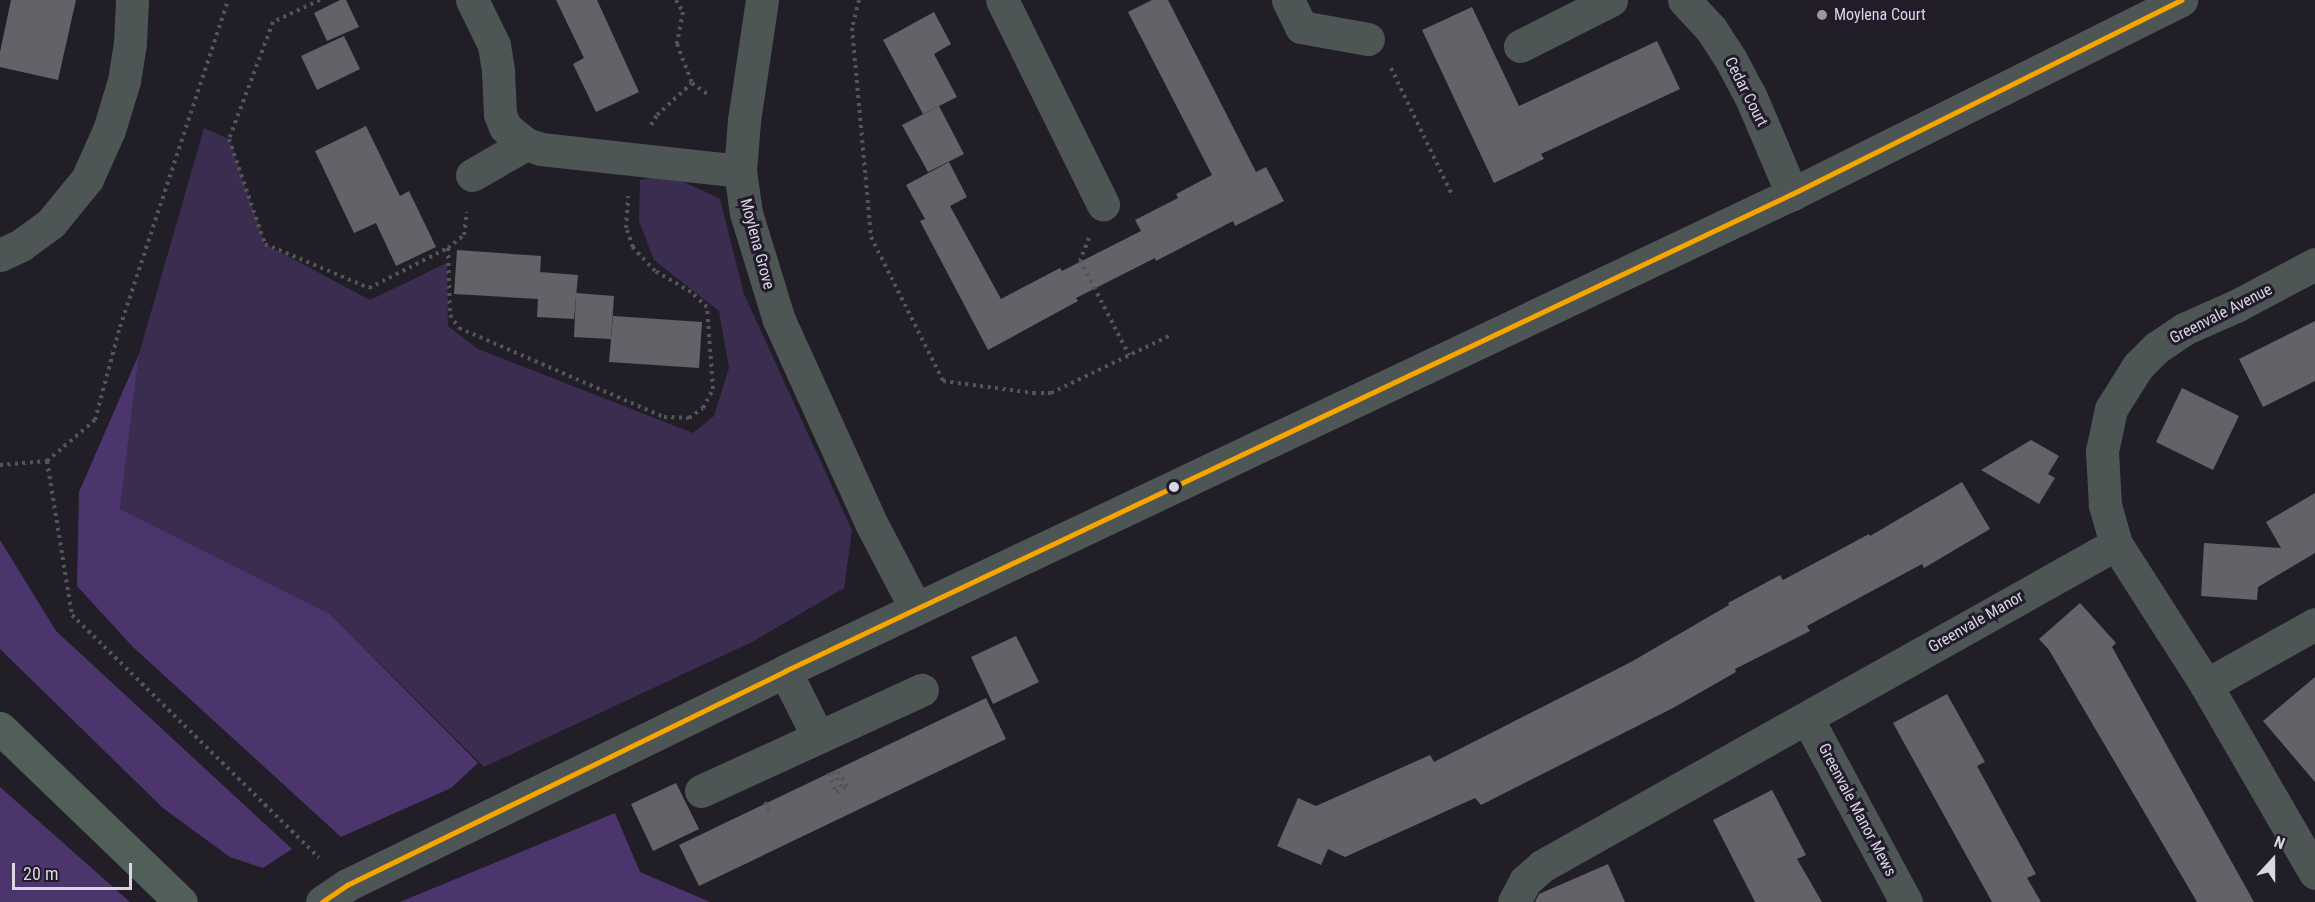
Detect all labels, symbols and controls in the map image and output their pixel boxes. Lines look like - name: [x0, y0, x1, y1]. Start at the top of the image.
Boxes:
- place label: Moylena Court: [1834, 5, 1926, 25]
- marker: Moylena Court: [1815, 8, 1829, 22]
- street label: Cedar Court: [1720, 54, 1772, 130]
- street label: Moylena Grove: [736, 196, 778, 292]
- street label: Greenvale Avenue: [2167, 280, 2275, 348]
- unlabelled marker: [1168, 481, 1180, 493]
- street label: Greenvale Manor: [1925, 587, 2027, 657]
- street label: Greenvale Manor Mews: [1814, 740, 1900, 880]
- north arrow: [2243, 830, 2303, 890]
- text: N: [2272, 832, 2288, 853]
- scale bar: [15, 851, 135, 889]
- text: 20 m: [23, 863, 58, 884]

